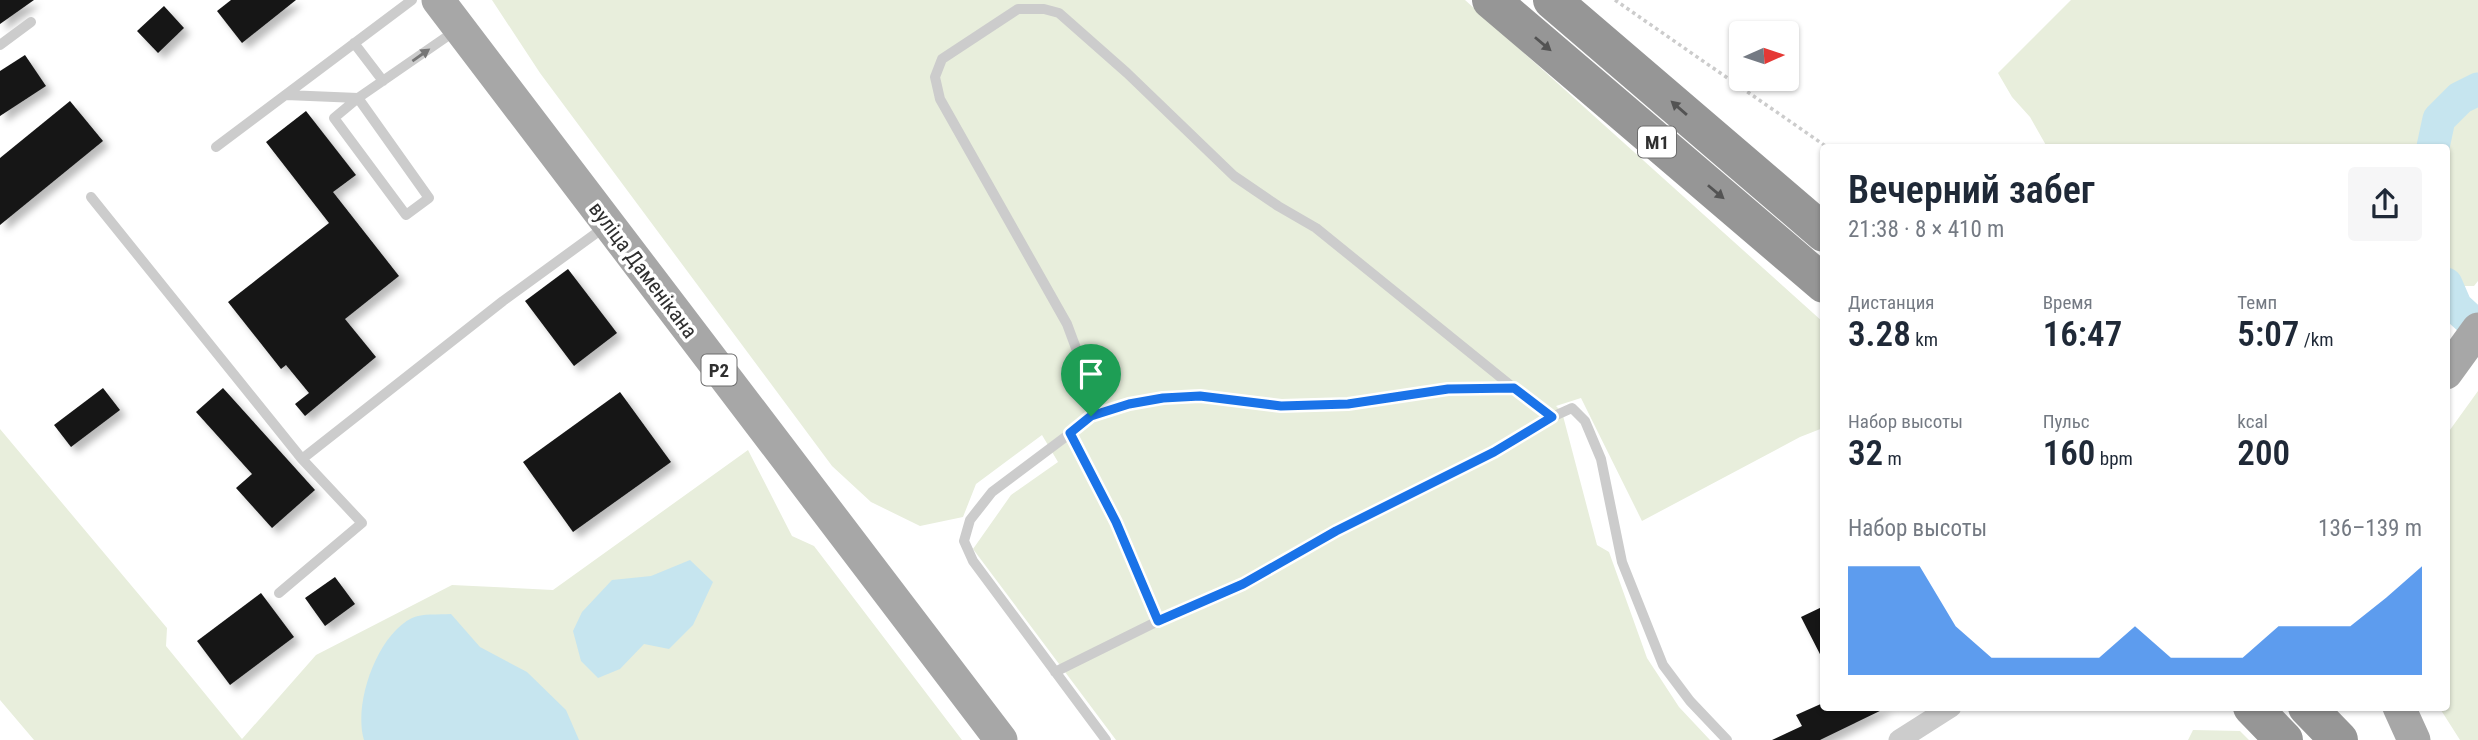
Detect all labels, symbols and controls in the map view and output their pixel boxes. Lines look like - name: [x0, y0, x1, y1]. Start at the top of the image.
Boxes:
- north arrow: [1729, 21, 1799, 91]
- map controls: [1729, 21, 1799, 91]
- one-way arrow: [1534, 36, 1551, 51]
- one-way arrow: [412, 48, 430, 62]
- one-way arrow: [1670, 101, 1687, 116]
- road number: М1: [1638, 126, 1676, 158]
- button: share: [2348, 167, 2422, 241]
- text: Вечерний забег: [1848, 168, 2095, 212]
- one-way arrow: [1707, 184, 1724, 199]
- street label: вуліца Даменікана: [584, 197, 702, 343]
- text: 21:38 · 8 × 410 m: [1848, 216, 2004, 243]
- text: Дистанция: [1848, 291, 1935, 314]
- text: Время: [2043, 291, 2093, 314]
- text: Темп: [2237, 291, 2277, 314]
- text: 3.28: [1848, 314, 1911, 355]
- text: 16:47: [2043, 314, 2122, 355]
- text: 5:07: [2237, 314, 2299, 355]
- text: km: [1911, 328, 1938, 351]
- text: /km: [2299, 328, 2334, 351]
- pin: [1061, 344, 1121, 416]
- road number: Р2: [702, 354, 736, 386]
- icon: arrive: [1072, 355, 1110, 393]
- text: Набор высоты: [1848, 410, 1963, 433]
- text: Пульс: [2043, 410, 2090, 433]
- text: kcal: [2237, 410, 2268, 433]
- text: 32: [1848, 433, 1883, 474]
- text: 160: [2043, 433, 2095, 474]
- text: 200: [2237, 433, 2290, 474]
- text: m: [1883, 447, 1902, 470]
- text: bpm: [2095, 447, 2133, 470]
- text: Набор высоты: [1848, 515, 1987, 542]
- text: 136–139 m: [2318, 515, 2422, 542]

